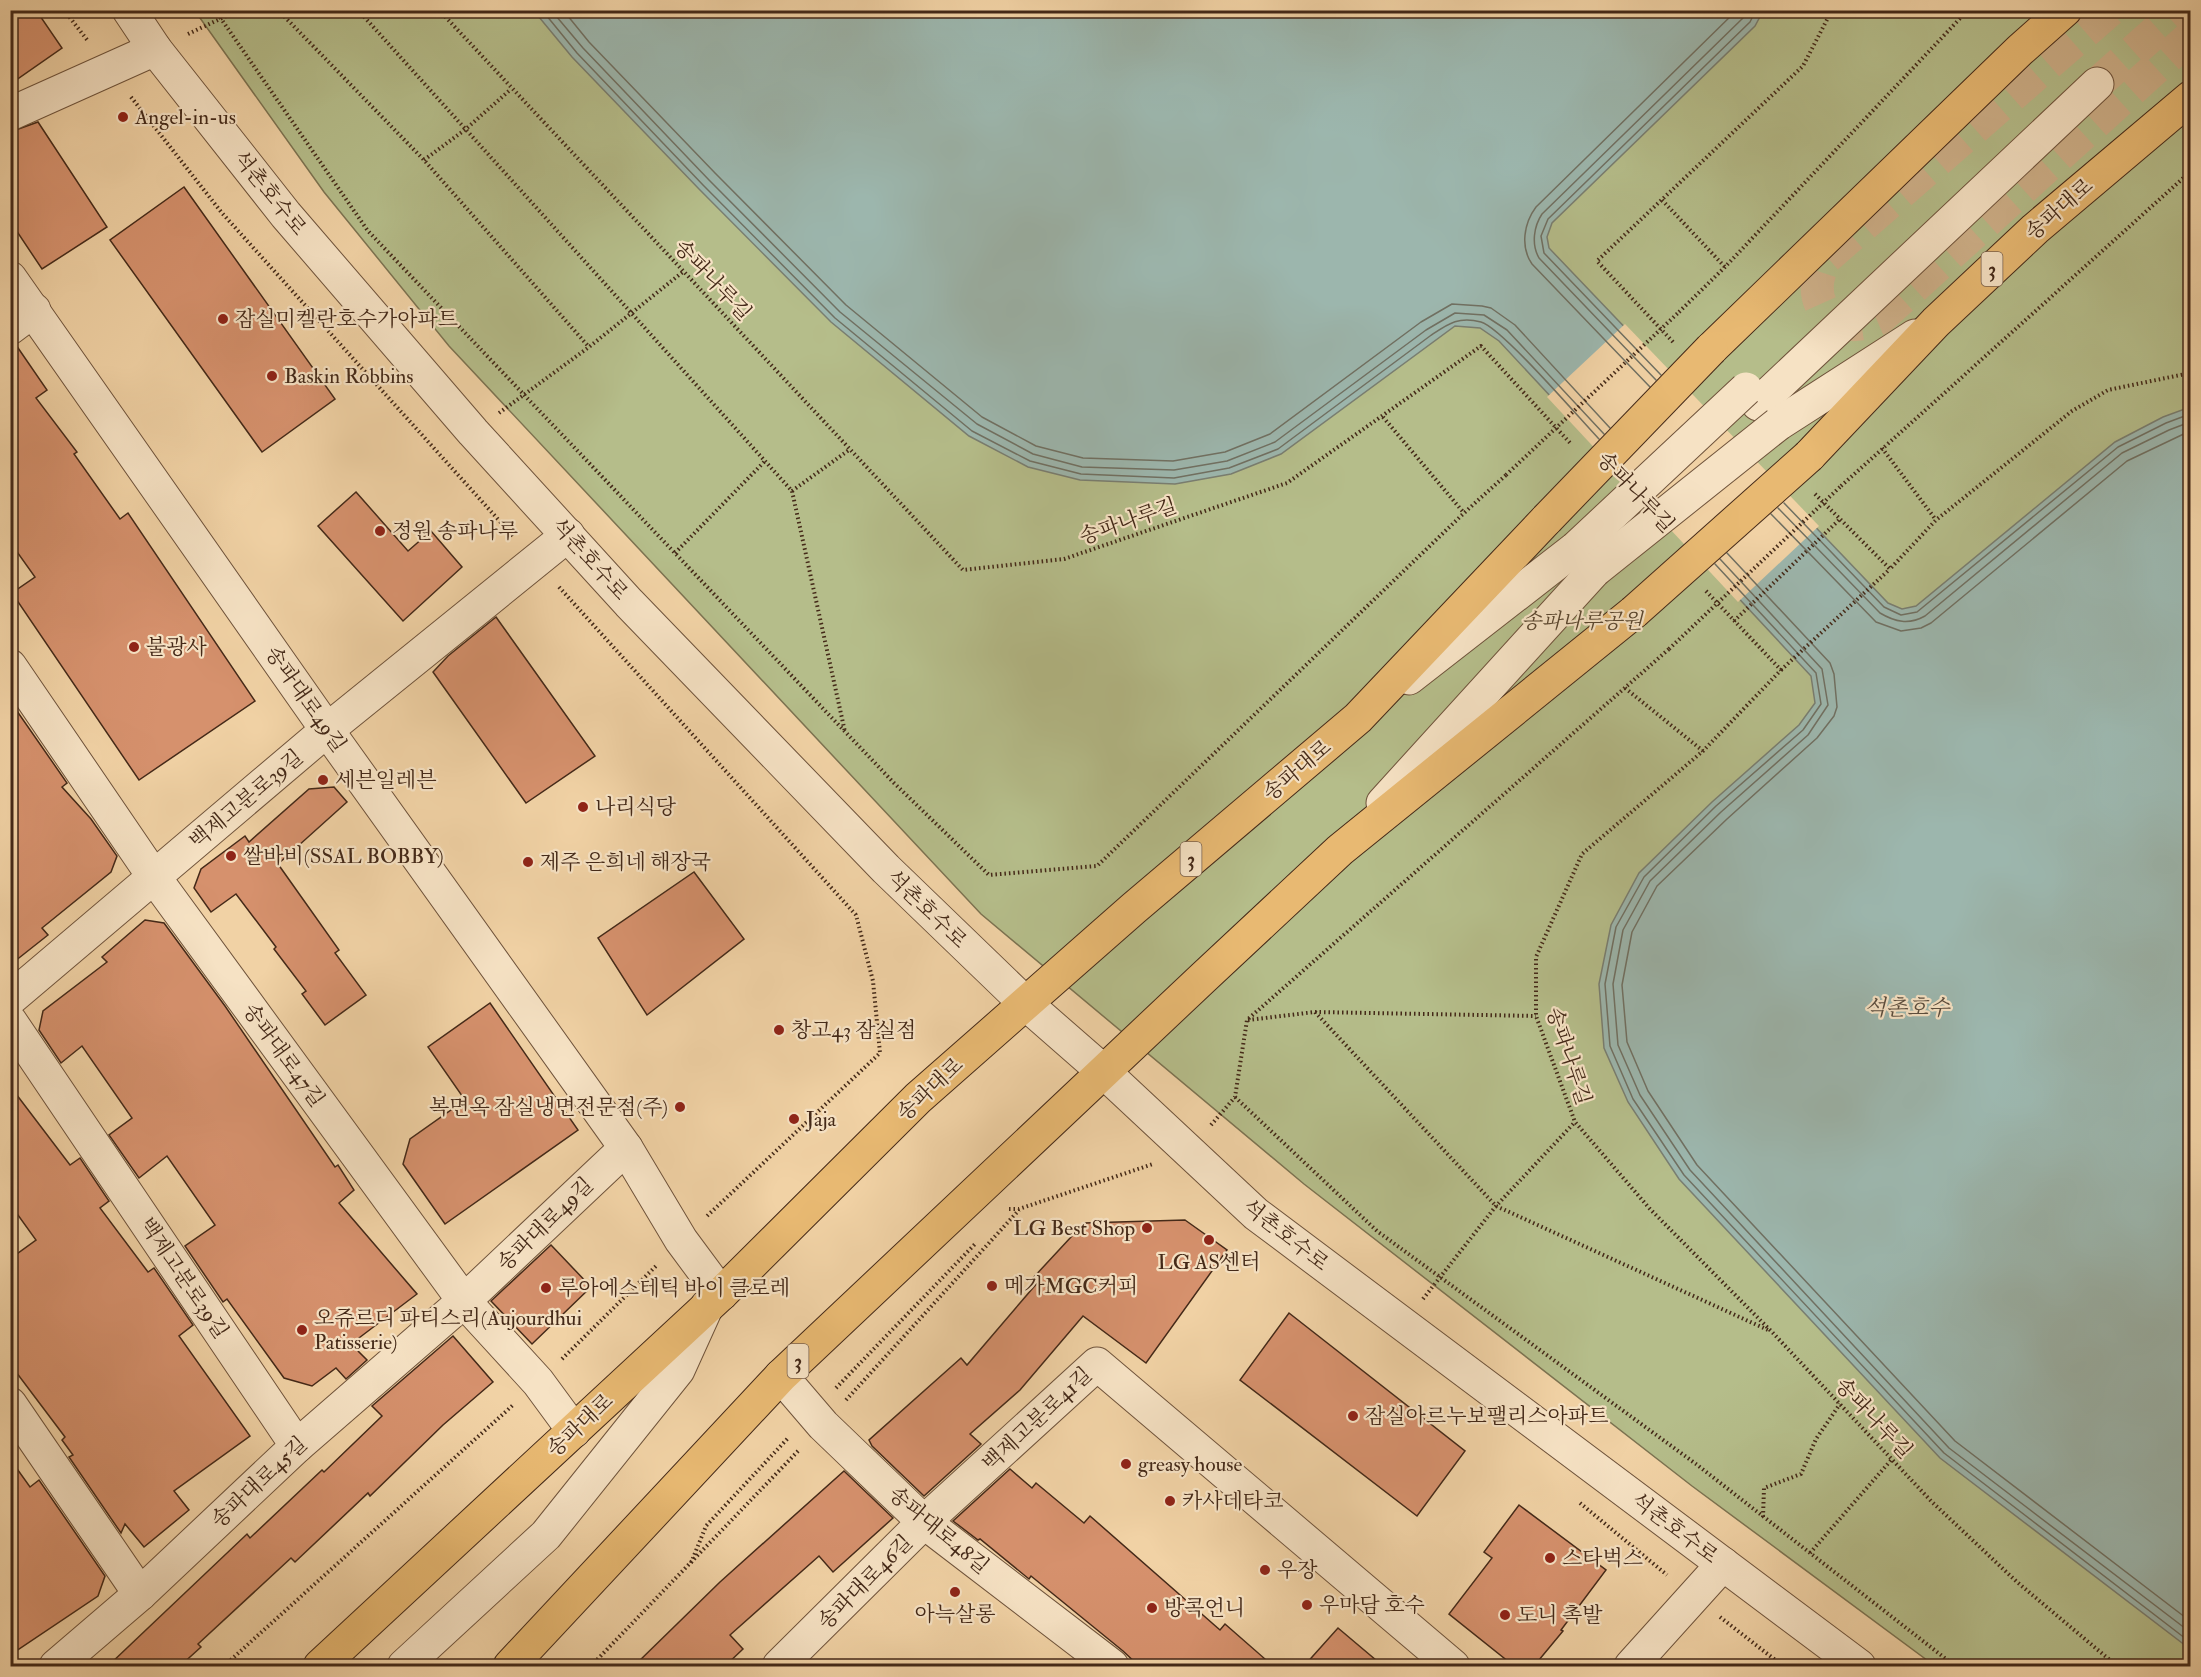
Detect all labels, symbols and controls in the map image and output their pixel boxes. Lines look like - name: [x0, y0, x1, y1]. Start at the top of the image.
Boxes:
- place label: Angel-in-us: [134, 104, 236, 131]
- marker: Angel-in-us: [116, 110, 130, 124]
- street label: 석촌호수로: [227, 145, 312, 241]
- street label: 송파대로: [2020, 173, 2099, 246]
- street label: 송파나루길: [668, 234, 757, 327]
- road number: 3: [1982, 252, 2002, 286]
- place label: 잠실미켈란호수가아파트: [235, 306, 458, 333]
- marker: 잠실미켈란호수가아파트: [216, 312, 230, 326]
- place label: Baskin Robbins: [284, 363, 414, 390]
- marker: Baskin Robbins: [265, 369, 279, 383]
- street label: 송파나루길: [1591, 446, 1680, 539]
- street label: 송파나루길: [1076, 492, 1181, 551]
- street label: 석촌호수로: [546, 513, 634, 606]
- place label: 정원 송파나루: [392, 518, 518, 545]
- marker: 정원 송파나루: [373, 524, 387, 538]
- park label: 송파나루공원: [1521, 608, 1645, 635]
- place label: 불광사: [146, 634, 208, 661]
- marker: 불광사: [127, 640, 141, 654]
- street label: 송파대로49길: [259, 641, 352, 758]
- street label: 송파대로: [1258, 734, 1337, 807]
- street label: 백제고분로39길: [184, 744, 309, 855]
- place label: 세븐일레븐: [335, 767, 436, 794]
- marker: 세븐일레븐: [316, 773, 330, 787]
- place label: 나리식당: [595, 794, 677, 821]
- marker: 나리식당: [576, 800, 590, 814]
- road number: 3: [1180, 842, 1202, 876]
- place label: 쌀바비(SSAL BOBBY): [243, 843, 444, 870]
- marker: 쌀바비(SSAL BOBBY): [224, 849, 238, 863]
- place label: 제주 은희네 해장국: [540, 849, 711, 876]
- marker: 제주 은희네 해장국: [521, 855, 535, 869]
- street label: 석촌호수로: [881, 864, 973, 954]
- water label: 석촌호수: [1864, 994, 1951, 1022]
- street label: 송파대로47길: [237, 998, 330, 1113]
- street label: 송파나루길: [1540, 1004, 1597, 1109]
- place label: 창고43 잠실점: [791, 1017, 916, 1044]
- marker: 창고43 잠실점: [772, 1023, 786, 1037]
- street label: 송파대로: [891, 1052, 969, 1127]
- place label: 복면옥 잠실냉면전문점(주): [429, 1094, 668, 1121]
- marker: 복면옥 잠실냉면전문점(주): [673, 1100, 687, 1114]
- place label: Jaja: [805, 1106, 837, 1133]
- marker: Jaja: [787, 1112, 801, 1126]
- street label: 송파대로49길: [492, 1172, 599, 1277]
- street label: 석촌호수로: [1237, 1194, 1334, 1277]
- street label: 백제고분로39길: [133, 1212, 234, 1344]
- place label: LG Best Shop: [1013, 1215, 1135, 1242]
- marker: LG Best Shop: [1140, 1221, 1154, 1235]
- marker: LG AS센터: [1202, 1233, 1216, 1247]
- place label: LG AS센터: [1158, 1249, 1260, 1276]
- place label: 메가MGC커피: [1004, 1273, 1138, 1300]
- place label: 루아에스테틱 바이 클로레: [558, 1275, 790, 1302]
- marker: 메가MGC커피: [985, 1279, 999, 1293]
- marker: 루아에스테틱 바이 클로레: [539, 1281, 553, 1295]
- place label: 오쥬르디 파티스리(Aujourdhui Patisserie): [314, 1305, 582, 1356]
- marker: 오쥬르디 파티스리(Aujourdhui Patisserie): [295, 1323, 309, 1337]
- road number: 3: [788, 1344, 808, 1378]
- street label: 백제고분로41길: [977, 1362, 1098, 1477]
- street label: 송파나루길: [1829, 1372, 1918, 1465]
- street label: 송파대로: [541, 1388, 619, 1463]
- place label: 잠실아르누보팰리스아파트: [1365, 1403, 1608, 1430]
- marker: 잠실아르누보팰리스아파트: [1346, 1409, 1360, 1423]
- street label: 송파대로45길: [206, 1431, 313, 1534]
- place label: greasy house: [1138, 1451, 1243, 1478]
- marker: greasy house: [1119, 1457, 1133, 1471]
- street label: 송파대로48길: [883, 1481, 994, 1580]
- street label: 석촌호수로: [1626, 1487, 1723, 1570]
- place label: 카사데타코: [1182, 1488, 1283, 1515]
- marker: 카사데타코: [1163, 1494, 1177, 1508]
- street label: 송파대로46길: [812, 1529, 919, 1636]
- place label: 스타벅스: [1562, 1545, 1643, 1572]
- marker: 스타벅스: [1543, 1551, 1557, 1565]
- place label: 우장: [1277, 1557, 1318, 1584]
- marker: 우장: [1258, 1563, 1272, 1577]
- marker: 아늑살롱: [948, 1585, 962, 1599]
- place label: 우마담 호수: [1319, 1592, 1425, 1619]
- place label: 방콕언니: [1164, 1595, 1245, 1622]
- marker: 우마담 호수: [1300, 1598, 1314, 1612]
- place label: 아늑살롱: [914, 1601, 996, 1628]
- marker: 방콕언니: [1145, 1601, 1159, 1615]
- place label: 도니 촉발: [1517, 1602, 1603, 1629]
- marker: 도니 촉발: [1498, 1608, 1512, 1622]

